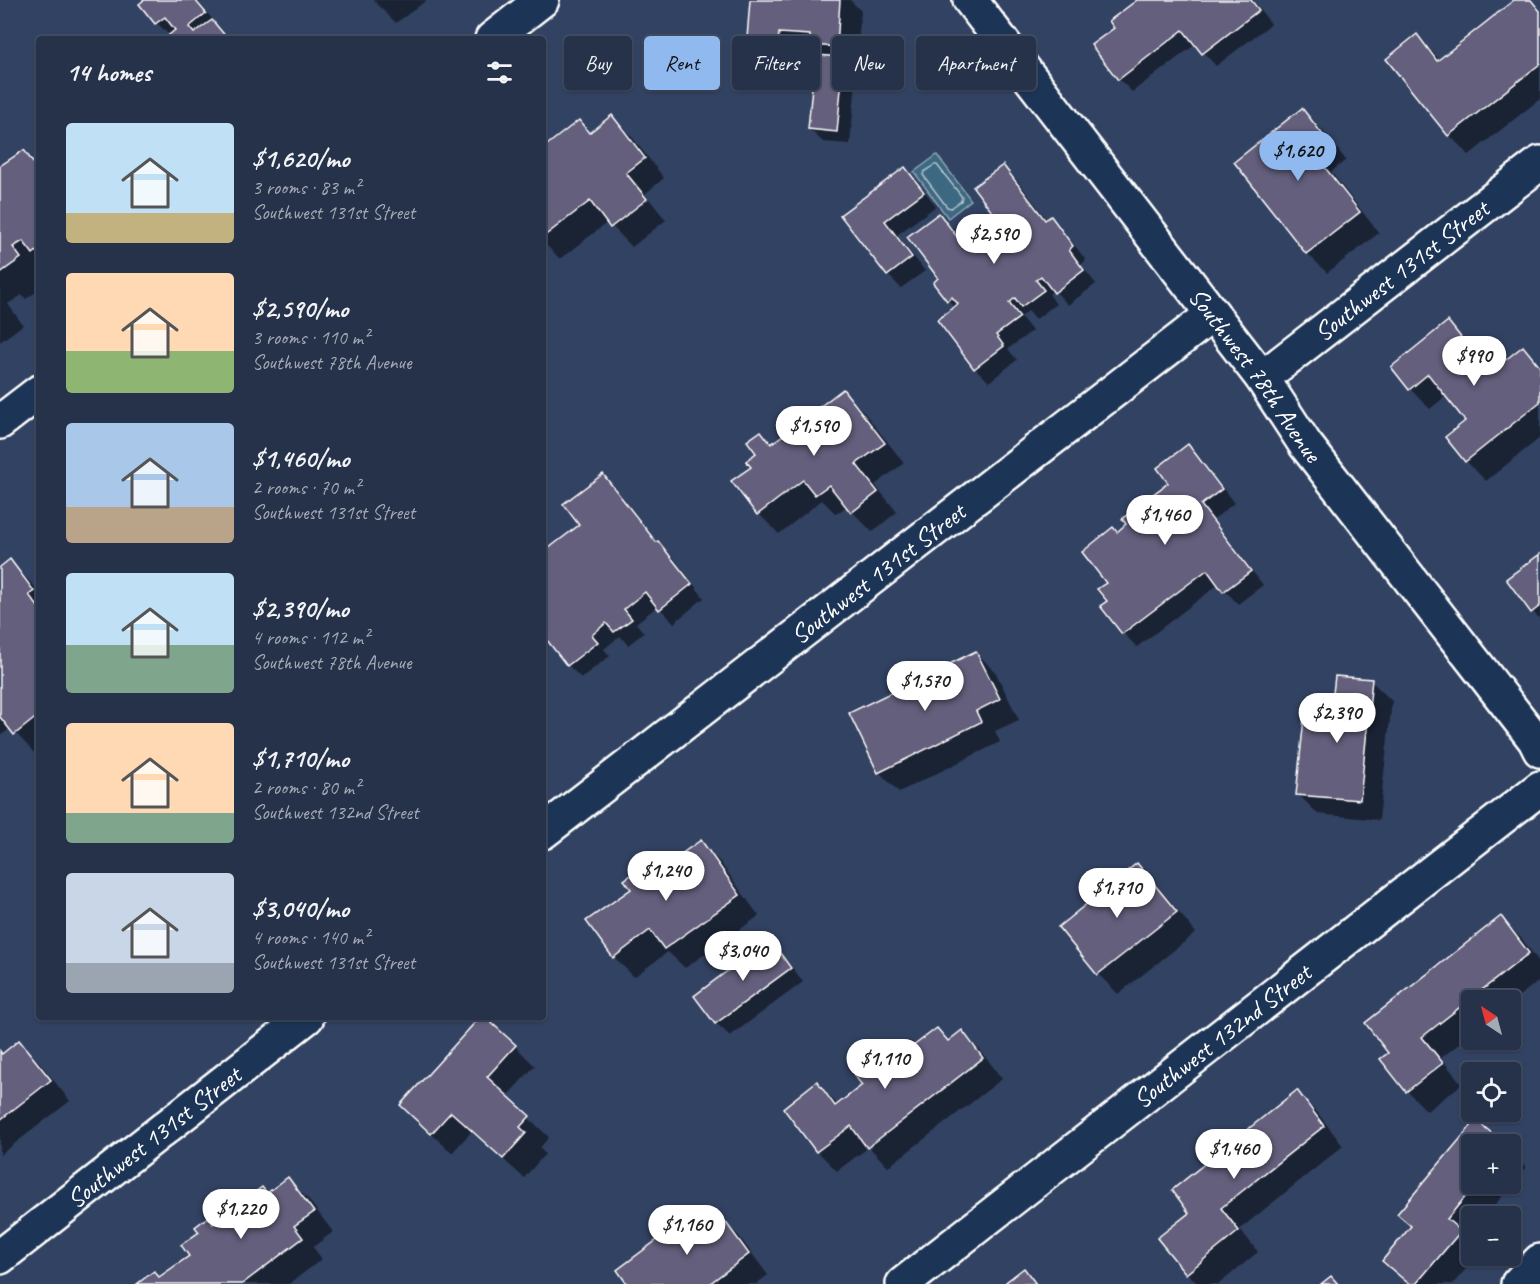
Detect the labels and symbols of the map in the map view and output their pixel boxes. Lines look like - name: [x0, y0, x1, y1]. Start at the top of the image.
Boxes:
- pin: $1,620: [1249, 131, 1347, 182]
- street label: Southwest 131st Street: [1307, 191, 1497, 348]
- pin: $2,590: [945, 214, 1043, 265]
- street label: Southwest 78th Avenue: [1182, 281, 1330, 470]
- pin: $990: [1438, 336, 1510, 387]
- pin: $1,590: [765, 406, 863, 457]
- street label: Southwest 131st Street: [784, 494, 974, 651]
- pin: $1,460: [1116, 495, 1214, 546]
- pin: $1,570: [876, 661, 974, 712]
- pin: $2,390: [1288, 693, 1386, 744]
- pin: $1,240: [617, 851, 715, 902]
- pin: $1,710: [1068, 868, 1166, 919]
- pin: $3,040: [694, 931, 792, 982]
- street label: Southwest 132nd Street: [1126, 955, 1319, 1115]
- north arrow: [1461, 990, 1521, 1050]
- pin: $1,110: [836, 1039, 934, 1090]
- street label: Southwest 131st Street: [60, 1057, 249, 1215]
- pin: $1,460: [1185, 1129, 1283, 1180]
- pin: $1,220: [192, 1189, 290, 1240]
- pin: $1,160: [638, 1205, 736, 1256]

